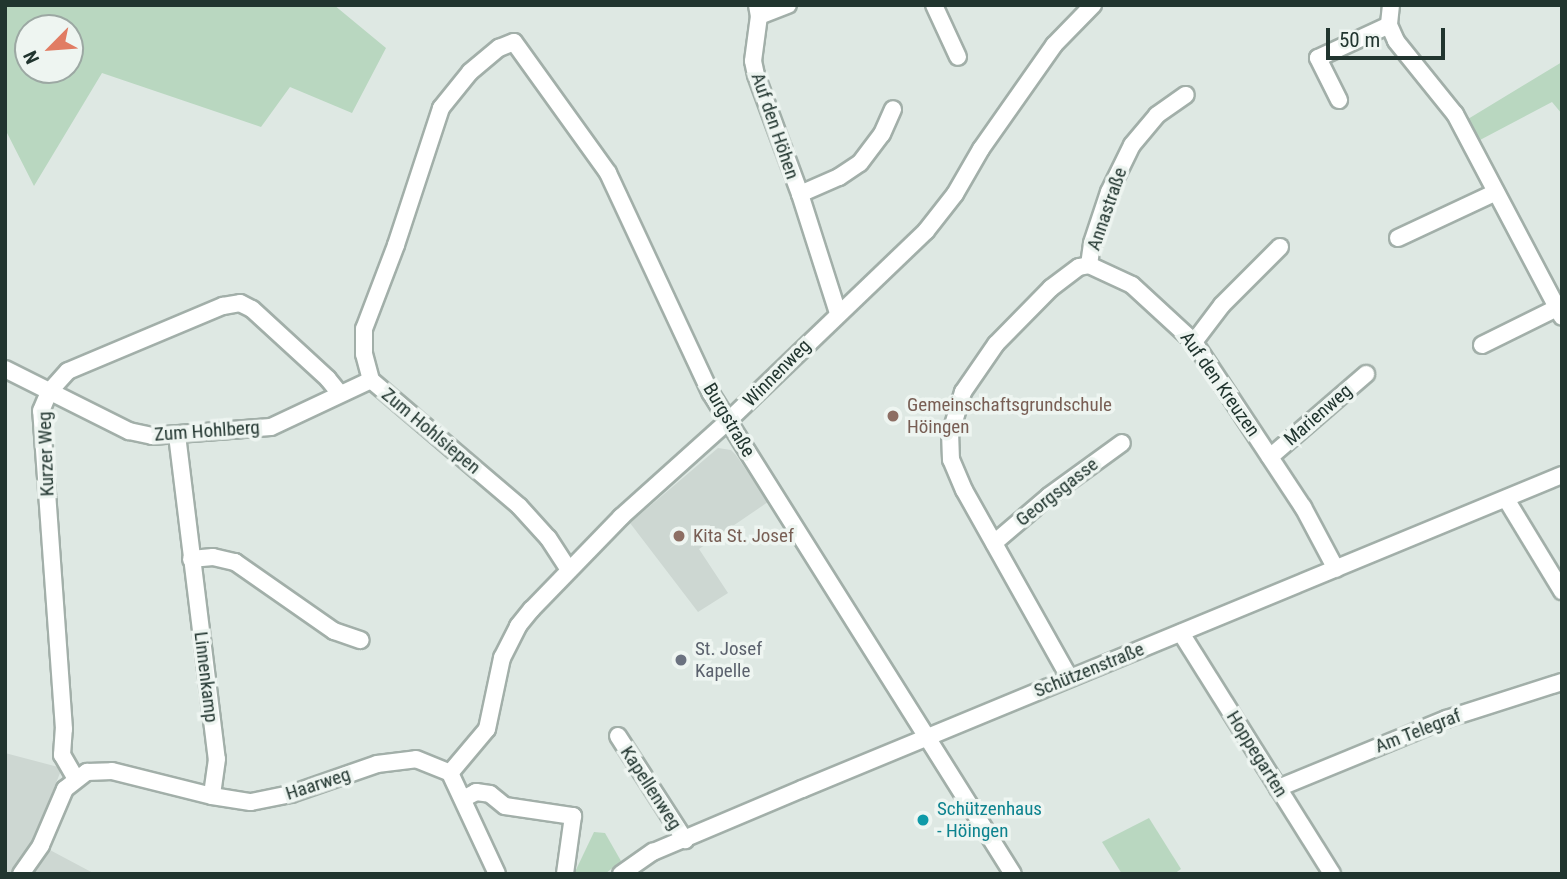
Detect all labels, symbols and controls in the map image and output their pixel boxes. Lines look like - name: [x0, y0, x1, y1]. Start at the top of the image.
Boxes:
- north arrow: [14, 14, 84, 84]
- scale bar: [1329, 14, 1448, 58]
- text: 50 m: [1339, 28, 1380, 52]
- text: N: [18, 47, 44, 67]
- street label: Auf den Höhen: [746, 70, 804, 182]
- street label: Annastraße: [1082, 165, 1132, 253]
- street label: Auf den Kreuzen: [1175, 327, 1265, 441]
- street label: Winnenweg: [739, 335, 815, 411]
- street label: Burgstraße: [698, 379, 760, 461]
- street label: Marienweg: [1279, 379, 1357, 451]
- street label: Zum Hohlsiepen: [377, 383, 485, 479]
- place label: Gemeinschaftsgrundschule Höingen: [907, 394, 1112, 438]
- marker: Gemeinschaftsgrundschule Höingen: [885, 408, 901, 424]
- street label: Kurzer Weg: [33, 411, 59, 497]
- street label: Zum Hohlberg: [153, 416, 261, 446]
- street label: Georgsgasse: [1011, 453, 1103, 531]
- place label: Kita St. Josef: [693, 525, 794, 547]
- marker: Kita St. Josef: [671, 528, 687, 544]
- street label: Linnenkamp: [189, 630, 223, 724]
- place label: St. Josef Kapelle: [695, 638, 762, 682]
- street label: Schützenstraße: [1031, 638, 1147, 702]
- marker: St. Josef Kapelle: [673, 652, 689, 668]
- street label: Am Telegraf: [1372, 704, 1464, 758]
- street label: Hoppegarten: [1222, 707, 1292, 801]
- street label: Kapellenweg: [616, 742, 686, 834]
- street label: Haarweg: [283, 763, 353, 805]
- place label: Schützenhaus - Höingen: [937, 798, 1042, 842]
- marker: Schützenhaus - Höingen: [915, 812, 931, 828]

